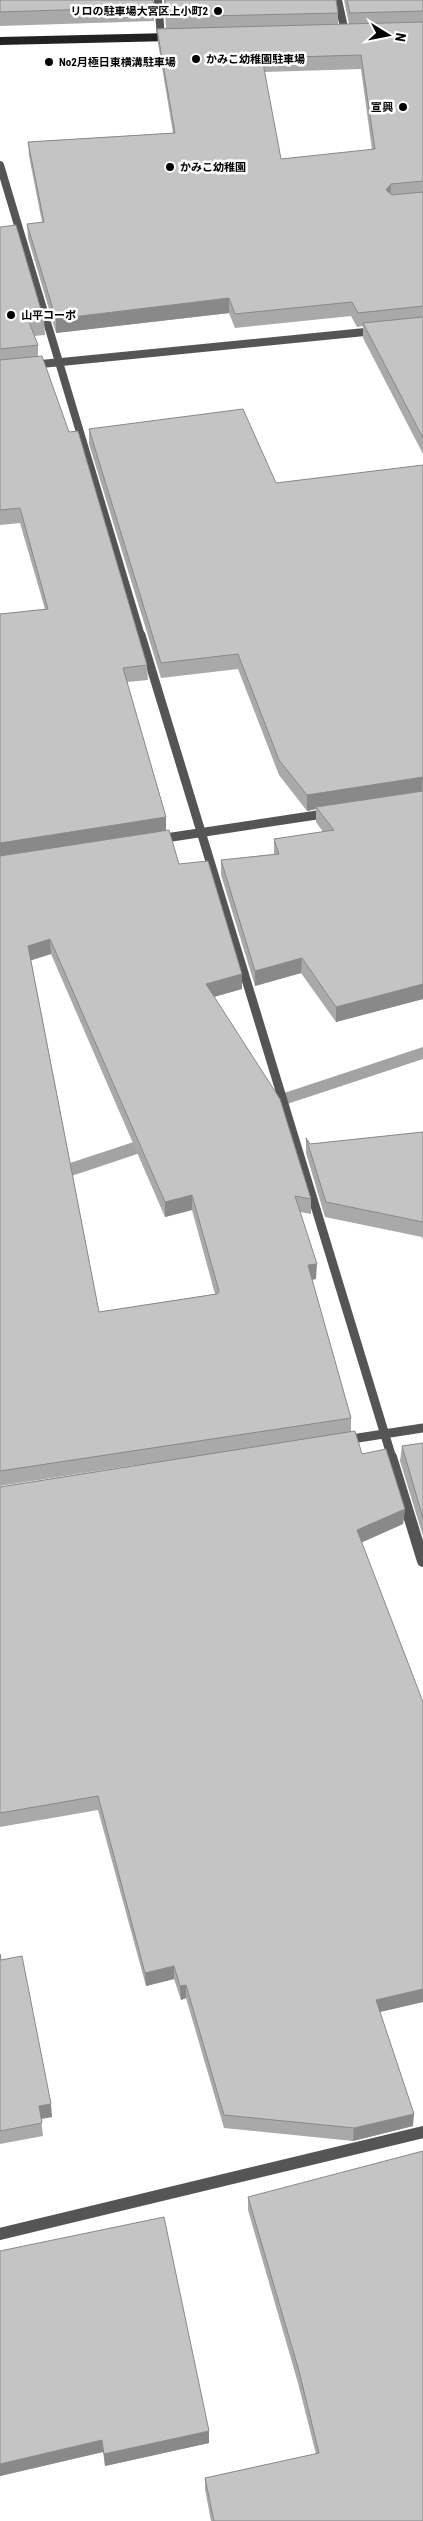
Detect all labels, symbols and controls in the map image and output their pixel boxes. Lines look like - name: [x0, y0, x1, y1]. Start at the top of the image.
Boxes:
- place label: リロの駐車場大宮区上小町2: [70, 5, 208, 18]
- marker: リロの駐車場大宮区上小町2: [212, 5, 224, 17]
- north arrow: [363, 10, 413, 60]
- text: N: [392, 32, 409, 43]
- marker: かみこ幼稚園駐車場: [190, 53, 202, 65]
- place label: かみこ幼稚園駐車場: [206, 53, 305, 66]
- marker: No2月極日東横溝駐車場: [43, 56, 55, 68]
- place label: No2月極日東横溝駐車場: [59, 56, 176, 69]
- place label: 宣興: [371, 101, 393, 114]
- marker: 宣興: [397, 101, 409, 113]
- marker: かみこ幼稚園: [164, 161, 176, 173]
- place label: かみこ幼稚園: [180, 161, 246, 174]
- marker: 山平コーポ: [5, 309, 17, 321]
- place label: 山平コーポ: [21, 309, 76, 322]

